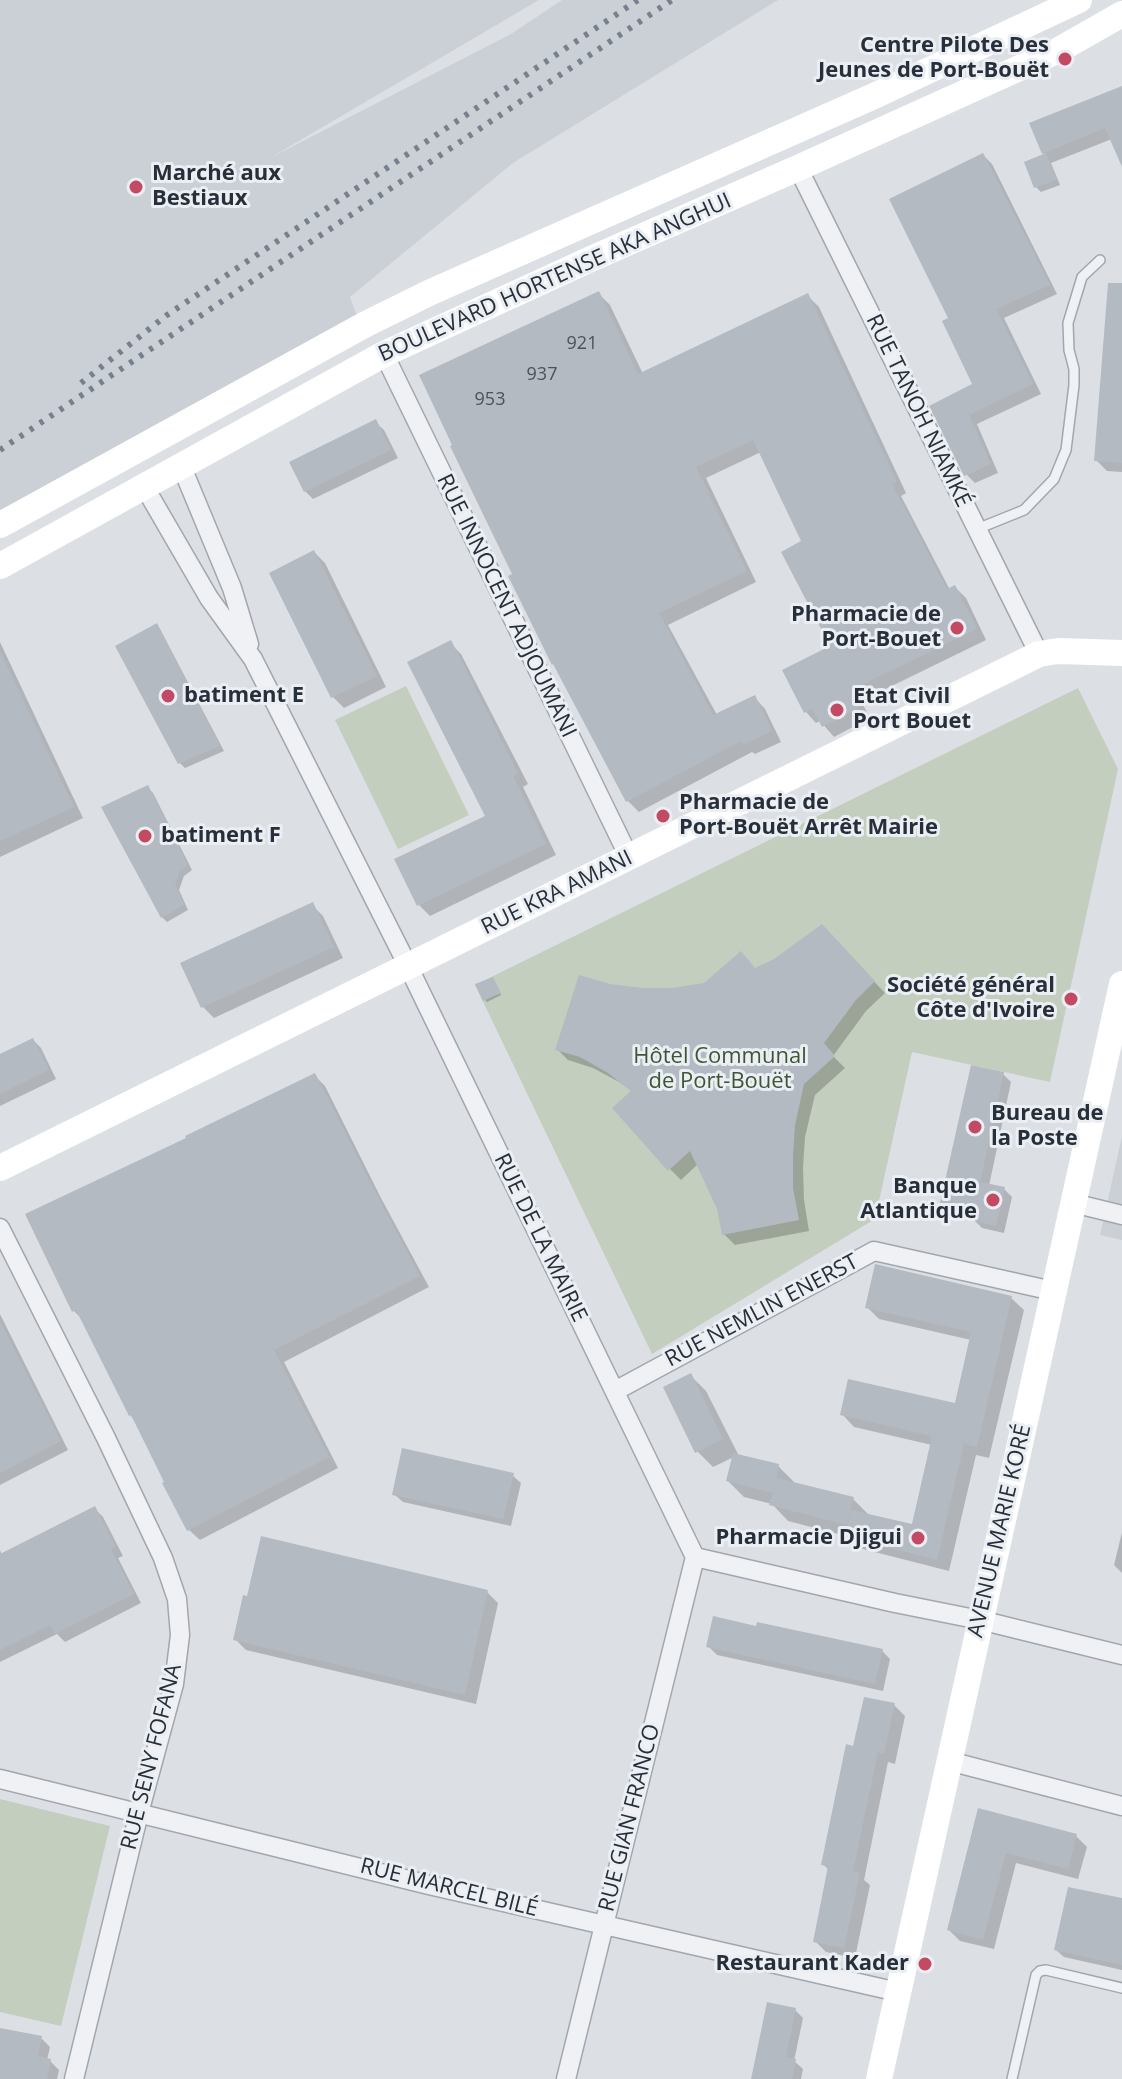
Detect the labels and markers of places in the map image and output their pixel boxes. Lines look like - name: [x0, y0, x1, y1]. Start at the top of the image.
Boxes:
- place label: Centre Pilote Des Jeunes de Port-Bouët: [818, 33, 1049, 84]
- marker: Centre Pilote Des Jeunes de Port-Bouët: [1056, 50, 1074, 68]
- place label: Marché aux Bestiaux: [152, 161, 281, 212]
- marker: Marché aux Bestiaux: [127, 178, 145, 196]
- place label: Pharmacie de Port-Bouet: [791, 602, 941, 654]
- marker: Pharmacie de Port-Bouet: [948, 619, 966, 637]
- place label: batiment E: [184, 683, 304, 709]
- place label: Etat Civil Port Bouet: [853, 684, 971, 736]
- marker: batiment E: [159, 687, 177, 705]
- marker: Etat Civil Port Bouet: [828, 701, 846, 719]
- place label: Pharmacie de Port-Bouët Arrêt Mairie: [679, 790, 938, 842]
- marker: Pharmacie de Port-Bouët Arrêt Mairie: [654, 807, 672, 825]
- place label: batiment F: [161, 823, 281, 849]
- marker: batiment F: [136, 827, 154, 845]
- place label: Société général Côte d'Ivoire: [887, 973, 1055, 1024]
- marker: Société général Côte d'Ivoire: [1062, 990, 1080, 1008]
- place label: Bureau de la Poste: [991, 1101, 1104, 1152]
- marker: Bureau de la Poste: [966, 1118, 984, 1136]
- place label: Banque Atlantique: [860, 1174, 977, 1226]
- marker: Banque Atlantique: [984, 1191, 1002, 1209]
- place label: Pharmacie Djigui: [716, 1525, 902, 1551]
- marker: Pharmacie Djigui: [909, 1529, 927, 1547]
- place label: Restaurant Kader: [715, 1951, 909, 1977]
- marker: Restaurant Kader: [916, 1955, 934, 1973]

